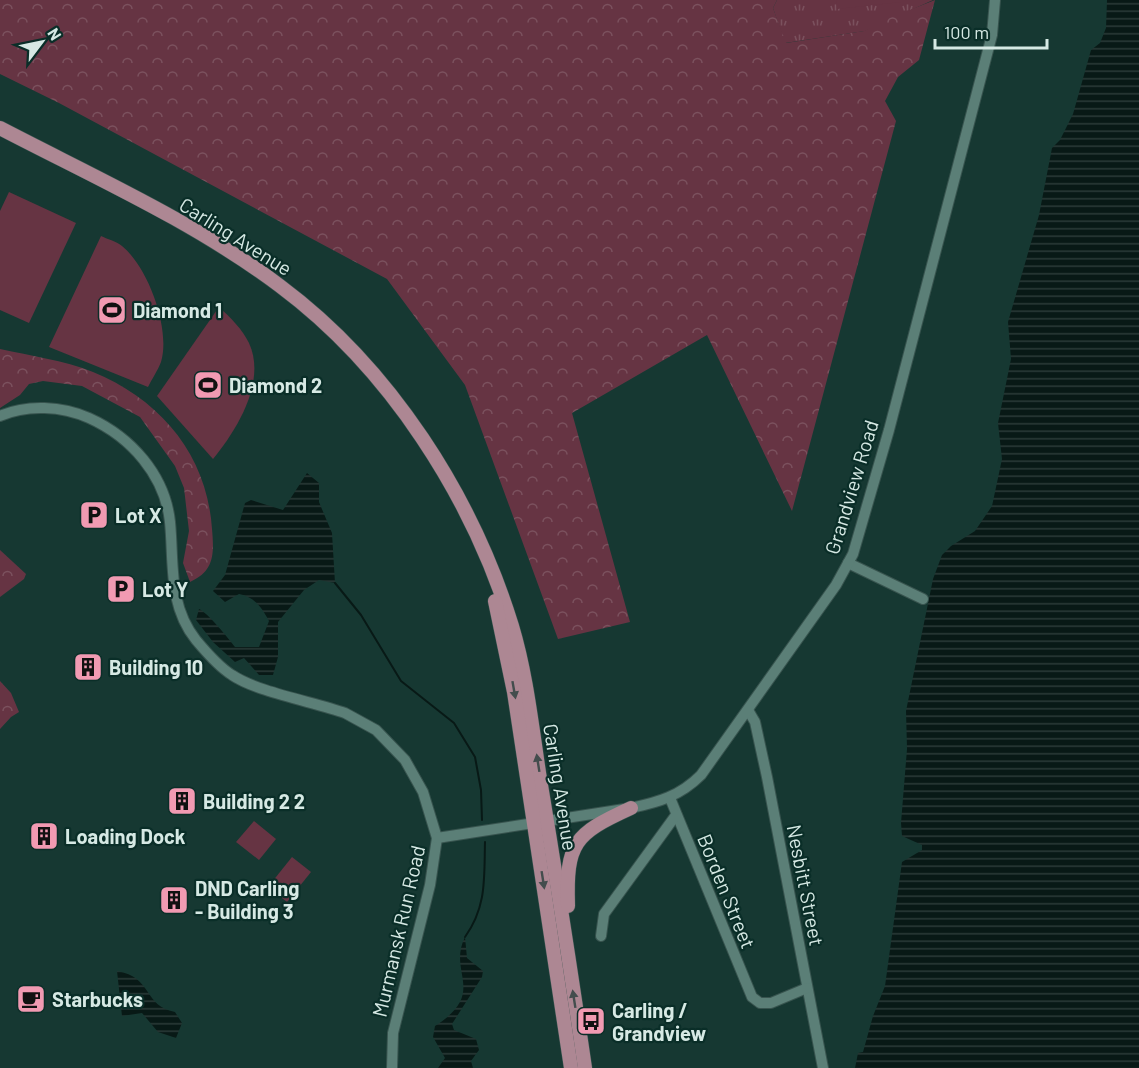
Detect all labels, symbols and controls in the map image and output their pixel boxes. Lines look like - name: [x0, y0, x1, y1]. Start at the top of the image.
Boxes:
- north arrow: [12, 12, 72, 72]
- scale bar: [935, 12, 1048, 50]
- text: 100 m: [944, 21, 989, 43]
- text: N: [44, 24, 66, 43]
- street label: Carling Avenue: [175, 192, 297, 280]
- sports icon: Diamond 1: [96, 294, 128, 326]
- place label: Diamond 1: [133, 298, 222, 322]
- sports icon: Diamond 2: [192, 369, 224, 401]
- place label: Diamond 2: [229, 373, 322, 397]
- street label: Grandview Road: [819, 417, 883, 557]
- parking icon: Lot X: [78, 499, 110, 531]
- place label: Lot X: [115, 503, 162, 527]
- parking icon: Lot Y: [105, 573, 137, 605]
- place label: Lot Y: [142, 577, 188, 601]
- building icon: Building 10: [72, 651, 104, 683]
- place label: Building 10: [109, 655, 203, 679]
- one-way arrow: [510, 681, 519, 700]
- street label: Carling Avenue: [539, 722, 583, 852]
- one-way arrow: [533, 754, 542, 773]
- building icon: Building 2 2: [166, 785, 198, 817]
- place label: Building 2 2: [203, 789, 305, 813]
- building icon: Loading Dock: [28, 820, 60, 852]
- street label: Nesbitt Street: [783, 822, 829, 948]
- place label: Loading Dock: [65, 824, 186, 848]
- street label: Borden Street: [693, 830, 761, 952]
- street label: Murmansk Run Road: [367, 843, 429, 1019]
- one-way arrow: [538, 871, 547, 890]
- place label: DND Carling - Building 3: [195, 876, 299, 923]
- building icon: DND Carling - Building 3: [158, 884, 190, 916]
- cafe icon: Starbucks: [15, 983, 47, 1015]
- place label: Starbucks: [52, 987, 143, 1011]
- one-way arrow: [570, 989, 579, 1008]
- place label: Carling / Grandview: [612, 998, 706, 1045]
- bus stop icon: Carling / Grandview: [575, 1005, 607, 1037]

